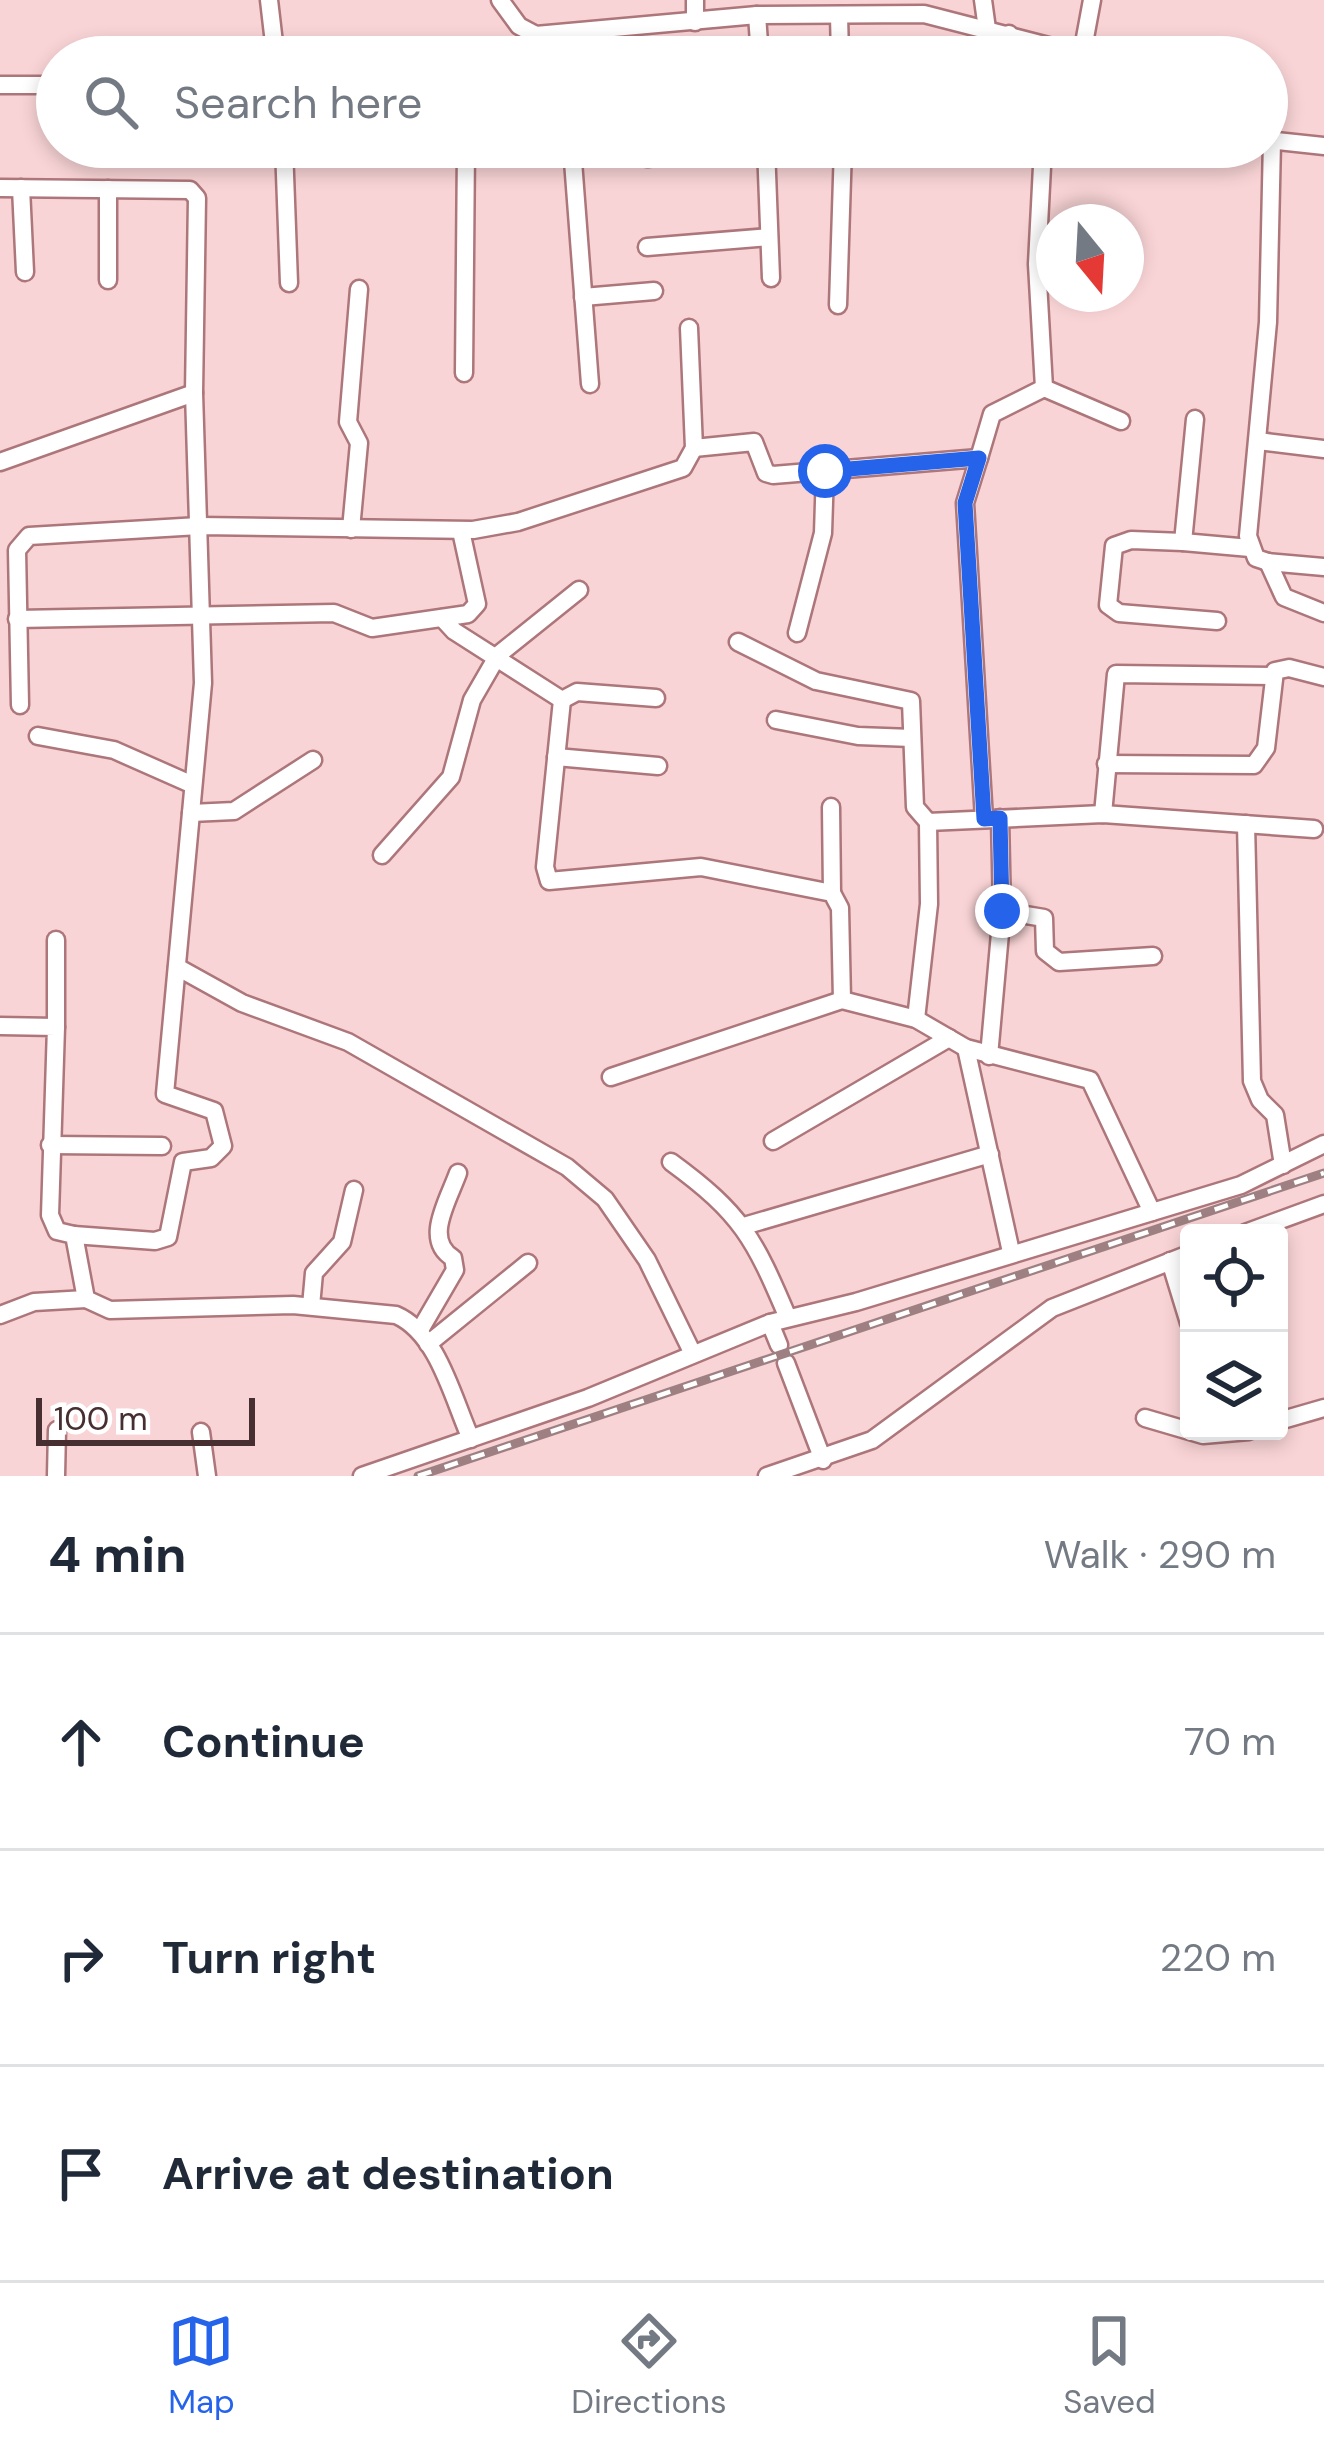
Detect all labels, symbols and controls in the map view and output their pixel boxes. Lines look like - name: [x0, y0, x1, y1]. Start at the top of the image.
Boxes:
- search box: [36, 36, 1288, 168]
- icon: search: [78, 69, 144, 135]
- text: Search here: [174, 73, 422, 132]
- north arrow: [1036, 204, 1144, 312]
- route start: [798, 444, 852, 498]
- route end: [975, 884, 1029, 938]
- map controls: [1180, 1224, 1288, 1440]
- button: locate: [1180, 1224, 1288, 1332]
- button: layers: [1180, 1332, 1288, 1440]
- scale bar: [36, 1392, 255, 1445]
- text: 100 m: [54, 1397, 148, 1440]
- text: 4 min: [48, 1521, 187, 1588]
- text: Walk · 290 m: [1044, 1529, 1276, 1580]
- icon: ahead: [48, 1709, 114, 1775]
- text: Continue: [162, 1712, 365, 1771]
- text: 70 m: [1184, 1716, 1276, 1767]
- icon: right: [48, 1925, 114, 1991]
- text: Turn right: [162, 1928, 376, 1987]
- text: 220 m: [1160, 1932, 1276, 1983]
- icon: arrive: [48, 2141, 114, 2207]
- text: Arrive at destination: [162, 2144, 614, 2203]
- tab: Map: [168, 2308, 235, 2423]
- tab: Directions: [571, 2308, 727, 2423]
- tab: Saved: [1063, 2308, 1156, 2423]

